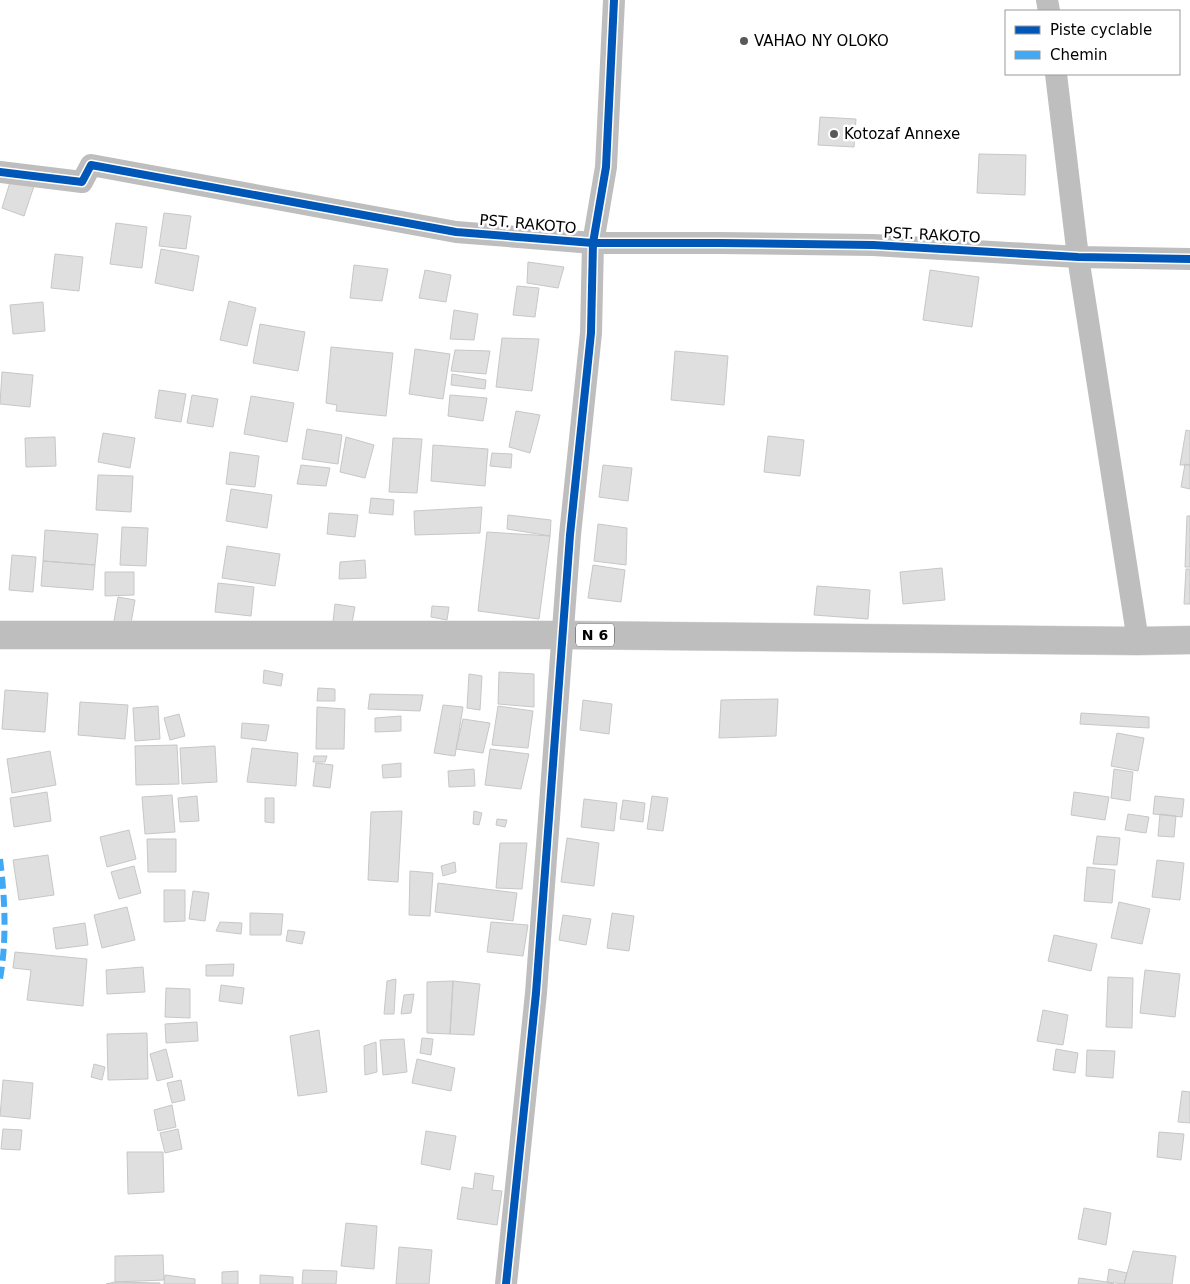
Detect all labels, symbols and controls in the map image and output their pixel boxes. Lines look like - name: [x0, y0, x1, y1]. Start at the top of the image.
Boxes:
- legend: [1005, 10, 1180, 75]
- text: Piste cyclable: [1050, 21, 1152, 39]
- place label: VAHAO NY OLOKO: [754, 32, 889, 50]
- marker: VAHAO NY OLOKO: [738, 35, 750, 47]
- text: Chemin: [1050, 46, 1108, 64]
- place label: Kotozaf Annexe: [844, 125, 960, 143]
- marker: Kotozaf Annexe: [828, 128, 840, 140]
- street label: PST. RAKOTO: [479, 211, 577, 237]
- street label: PST. RAKOTO: [883, 223, 981, 247]
- road number: N 6: [576, 624, 614, 646]

